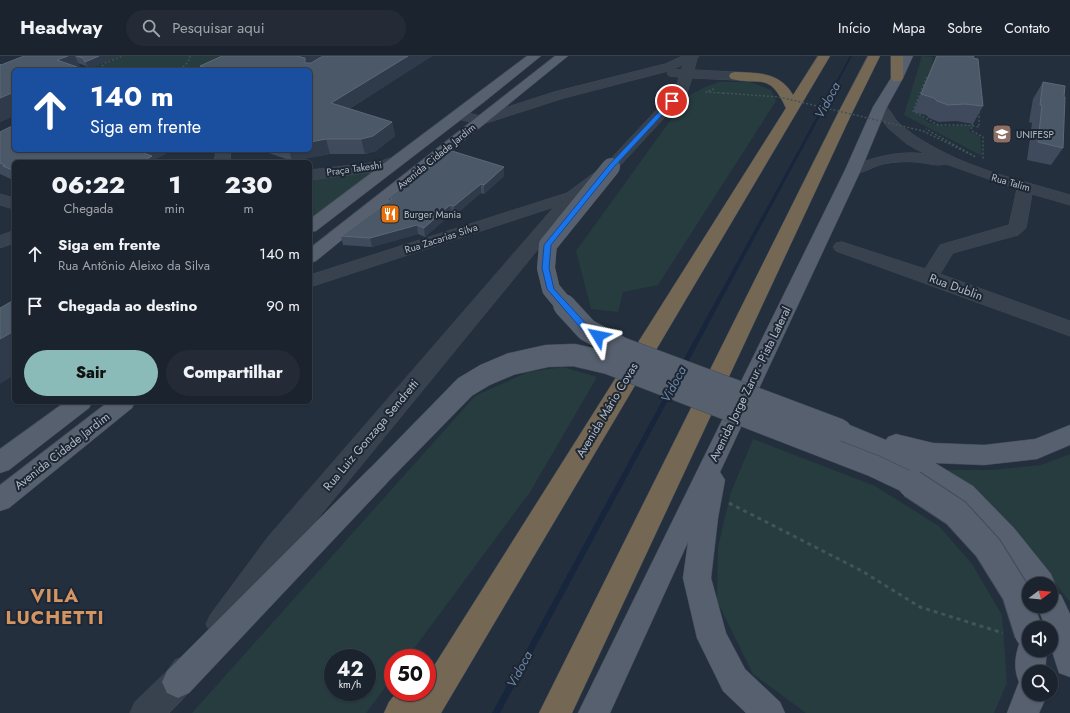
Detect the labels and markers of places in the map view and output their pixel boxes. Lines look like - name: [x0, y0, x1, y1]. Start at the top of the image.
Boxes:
- pin: [655, 84, 689, 118]
- school or university icon: UNIFESP: [991, 123, 1013, 145]
- place label: UNIFESP: [1016, 127, 1054, 142]
- restaurant icon: Burger Mania: [379, 203, 401, 225]
- place label: Burger Mania: [404, 207, 461, 222]

